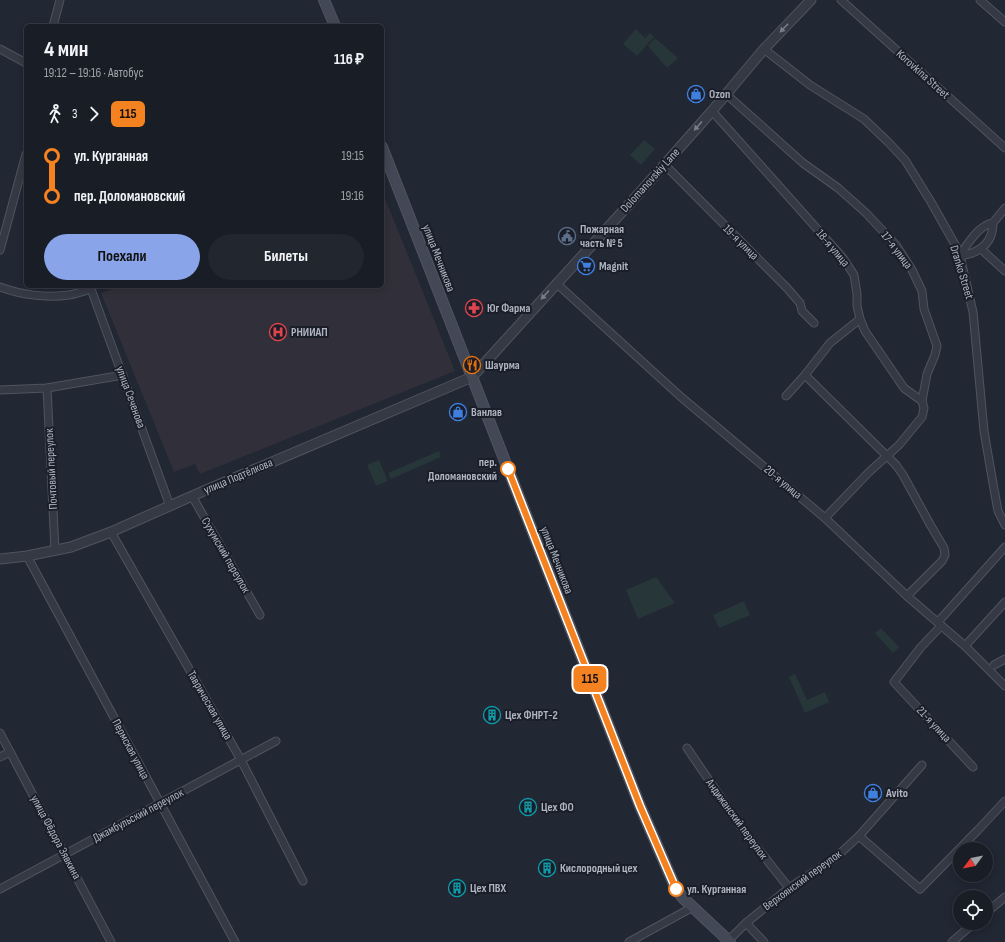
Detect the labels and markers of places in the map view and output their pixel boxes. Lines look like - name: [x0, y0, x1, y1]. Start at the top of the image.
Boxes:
- shop icon: Ozon: [686, 84, 706, 104]
- place label: Ozon: [709, 87, 730, 102]
- place label: Пожарная часть № 5: [580, 222, 624, 251]
- public building icon: Пожарная часть № 5: [557, 226, 577, 246]
- supermarket icon: Magnit: [576, 256, 596, 276]
- place label: Magnit: [599, 259, 628, 274]
- pharmacy icon: Юг Фарма: [464, 298, 484, 318]
- place label: Юг Фарма: [487, 301, 530, 316]
- hospital icon: РНИИАП: [268, 322, 288, 342]
- place label: РНИИАП: [291, 325, 328, 340]
- restaurant icon: Шаурма: [462, 355, 482, 375]
- place label: Шаурма: [485, 358, 520, 373]
- shop icon: Ванлав: [448, 402, 468, 422]
- place label: Ванлав: [471, 405, 502, 420]
- place label: пер. Доломановский: [428, 455, 497, 484]
- marker: пер. Доломановский: [500, 461, 516, 477]
- building icon: Цех ФНРТ-2: [482, 705, 502, 725]
- place label: Цех ФНРТ-2: [505, 708, 558, 723]
- shop icon: Avito: [863, 783, 883, 803]
- place label: Avito: [885, 786, 908, 801]
- building icon: Цех ФО: [518, 797, 538, 817]
- place label: Цех ФО: [541, 800, 574, 815]
- building icon: Кислородный цех: [537, 858, 557, 878]
- place label: Кислородный цех: [560, 861, 637, 876]
- building icon: Цех ПВХ: [447, 878, 467, 898]
- place label: Цех ПВХ: [470, 881, 506, 896]
- marker: ул. Курганная: [668, 881, 684, 897]
- place label: ул. Курганная: [687, 882, 746, 897]

